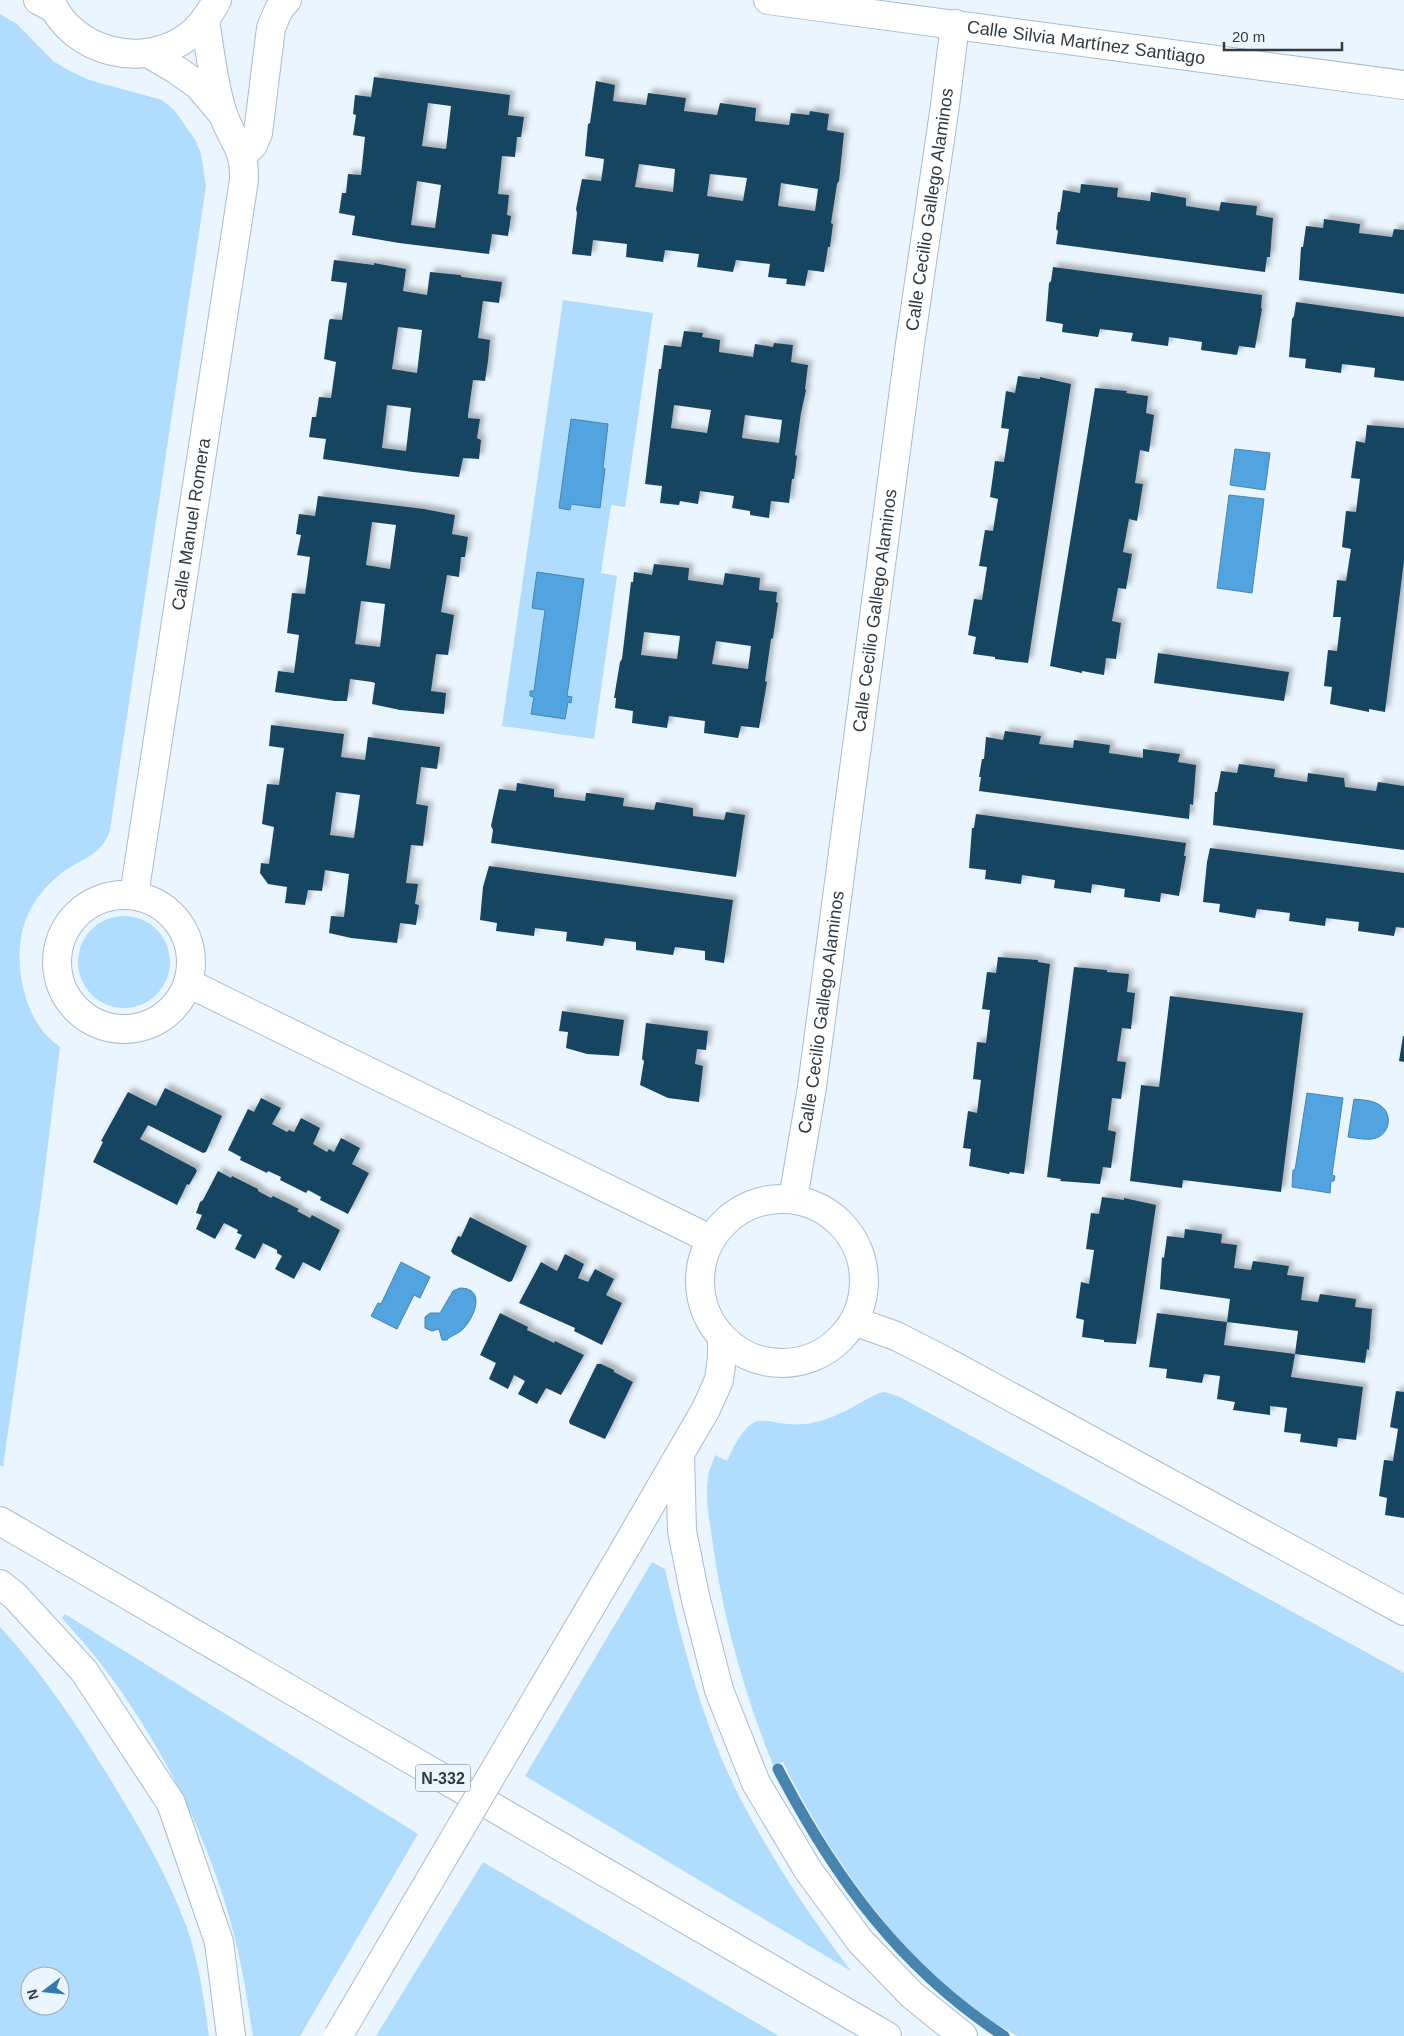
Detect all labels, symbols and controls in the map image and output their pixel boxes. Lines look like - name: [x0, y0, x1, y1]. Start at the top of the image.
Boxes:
- street label: Calle Silvia Martínez Santiago: [966, 17, 1207, 68]
- scale bar: [1224, 20, 1342, 52]
- text: 20 m: [1232, 28, 1265, 45]
- street label: Calle Cecilio Gallego Alaminos: [902, 87, 957, 332]
- street label: Calle Manuel Romera: [168, 436, 214, 612]
- street label: Calle Cecilio Gallego Alaminos: [849, 488, 901, 734]
- street label: Calle Cecilio Gallego Alaminos: [794, 889, 848, 1135]
- road number: N-332: [416, 1765, 470, 1792]
- north arrow: [20, 1966, 70, 2016]
- text: N: [23, 1988, 42, 2002]

